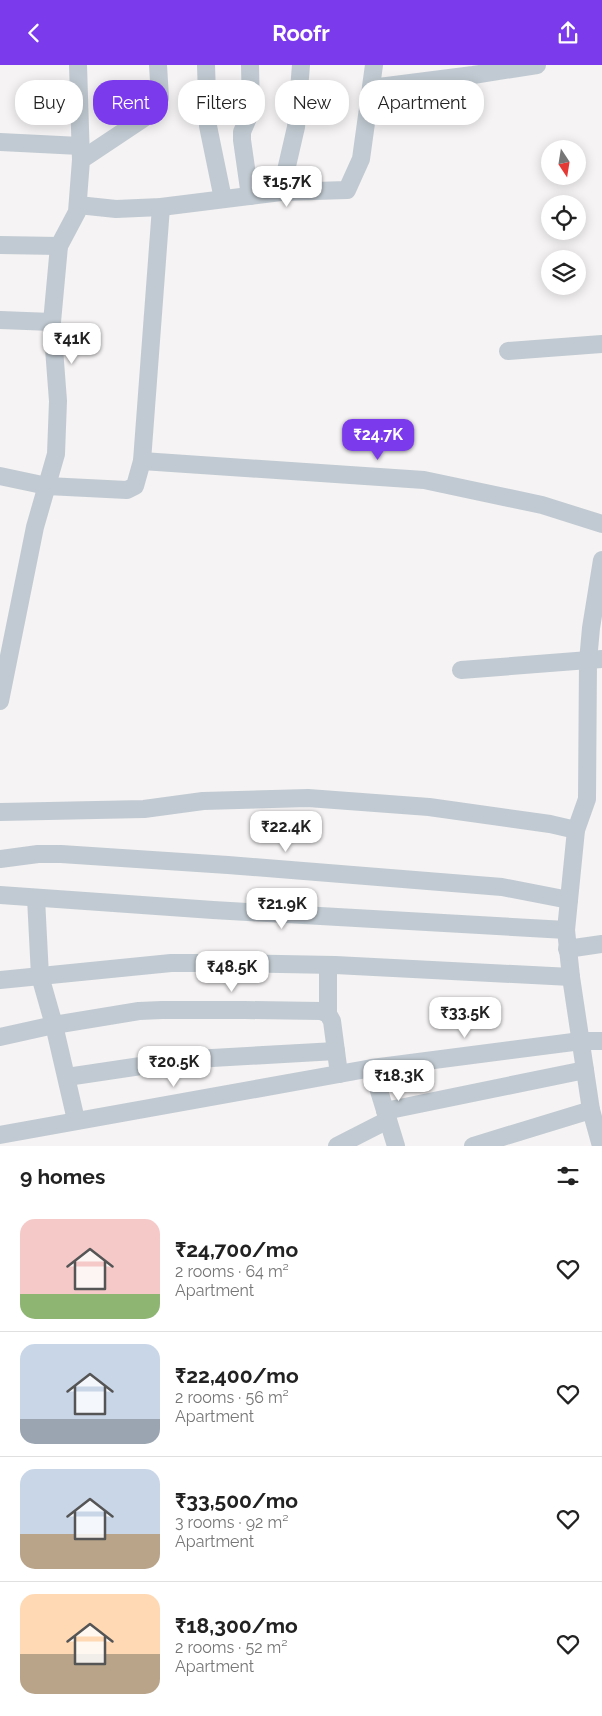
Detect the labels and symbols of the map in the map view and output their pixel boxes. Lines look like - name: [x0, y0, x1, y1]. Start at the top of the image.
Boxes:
- north arrow: [541, 140, 586, 185]
- pin: ₹15.7K: [246, 165, 328, 208]
- pin: ₹41K: [42, 323, 102, 365]
- pin: ₹24.7K: [337, 419, 419, 461]
- pin: ₹22.4K: [245, 811, 327, 853]
- pin: ₹21.9K: [241, 887, 323, 930]
- pin: ₹48.5K: [191, 951, 273, 993]
- pin: ₹33.5K: [424, 997, 506, 1039]
- pin: ₹20.5K: [133, 1045, 215, 1088]
- pin: ₹18.3K: [358, 1059, 440, 1102]

